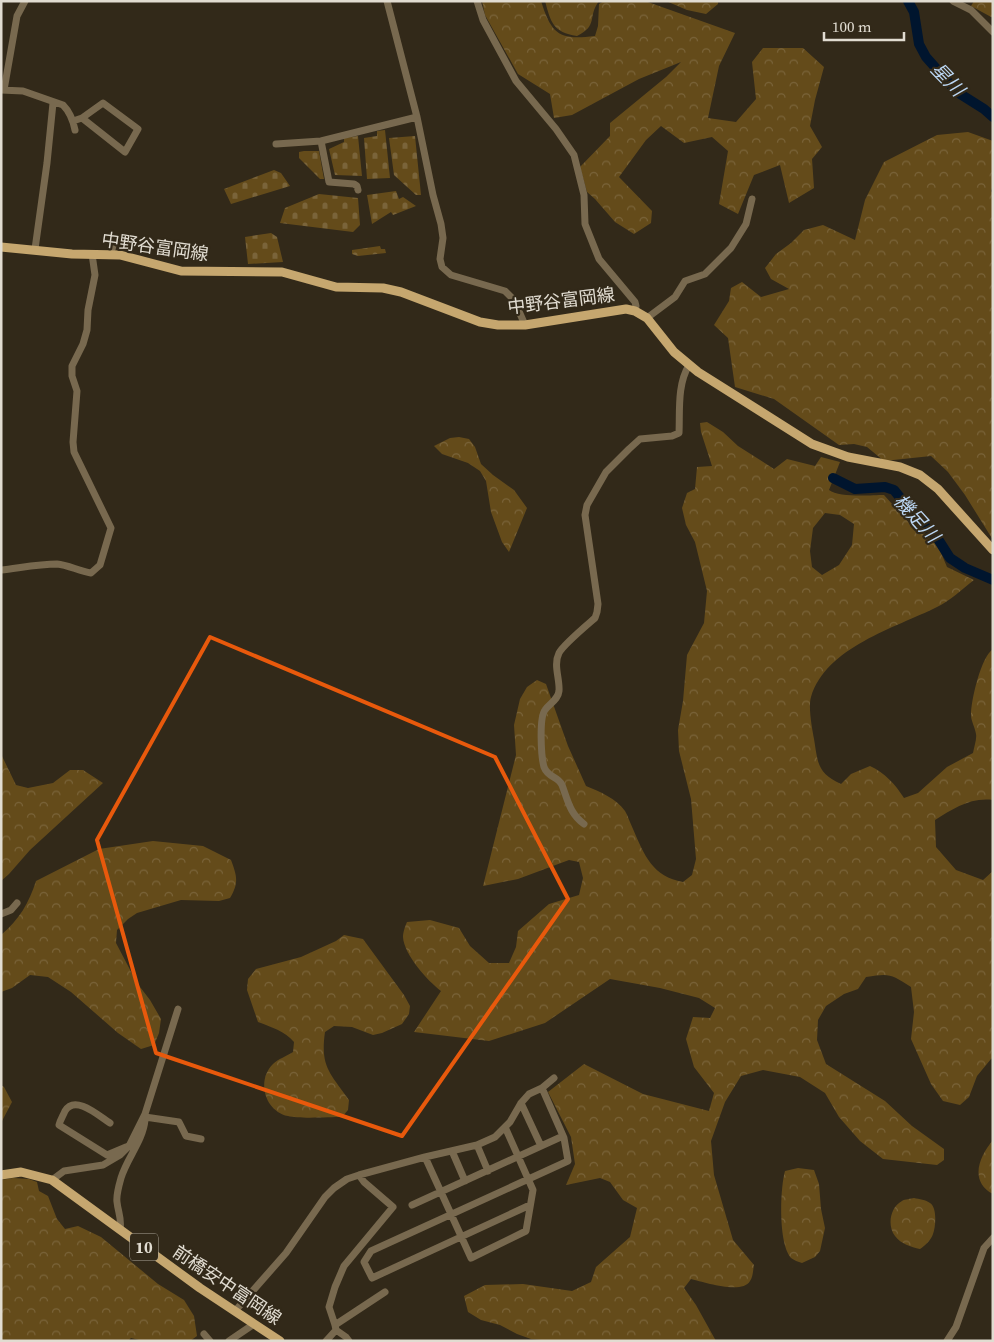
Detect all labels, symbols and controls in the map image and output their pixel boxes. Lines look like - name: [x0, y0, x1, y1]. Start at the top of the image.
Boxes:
- scale bar: [824, 10, 904, 42]
- text: 100 m: [832, 16, 872, 37]
- water label: 星川: [925, 56, 972, 103]
- street label: 中野谷富岡線: [100, 227, 210, 266]
- street label: 中野谷富岡線: [506, 282, 616, 319]
- water label: 機足川: [888, 488, 947, 549]
- road number: 10: [130, 1234, 158, 1260]
- street label: 前橋安中富岡線: [168, 1239, 286, 1330]

